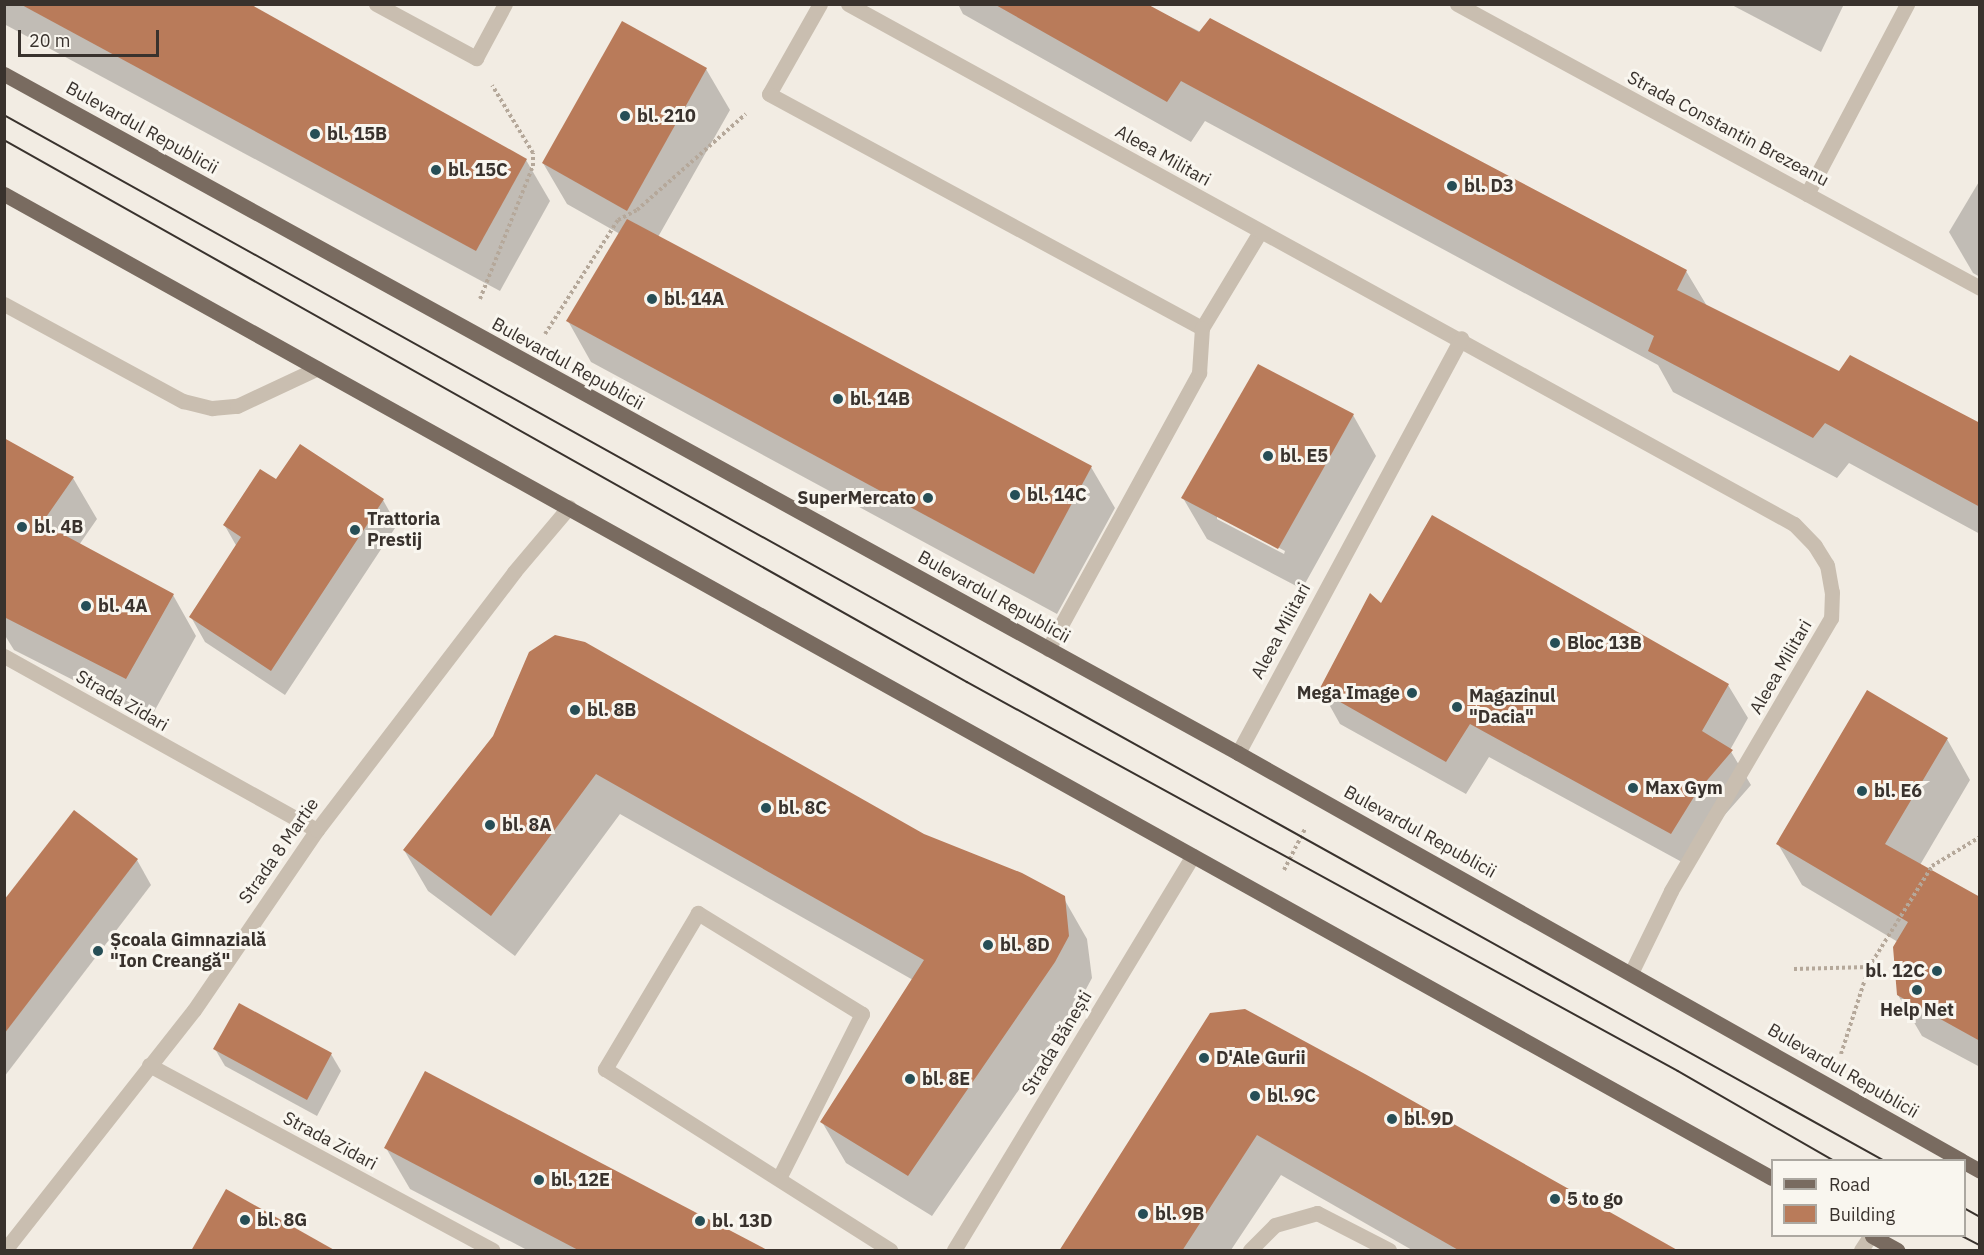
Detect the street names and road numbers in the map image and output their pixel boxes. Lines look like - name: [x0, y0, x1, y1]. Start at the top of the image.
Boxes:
- street label: Strada Constantin Brezeanu: [1624, 67, 1832, 191]
- street label: Bulevardul Republicii: [62, 77, 222, 179]
- street label: Aleea Militari: [1112, 121, 1214, 191]
- street label: Bulevardul Republicii: [488, 313, 648, 415]
- street label: Bulevardul Republicii: [914, 546, 1074, 648]
- street label: Aleea Militari: [1247, 579, 1315, 683]
- street label: Aleea Militari: [1745, 616, 1817, 718]
- street label: Strada Zidari: [72, 666, 172, 736]
- street label: Bulevardul Republicii: [1340, 781, 1500, 883]
- street label: Strada 8 Martie: [235, 794, 323, 908]
- street label: Strada Bănești: [1017, 987, 1097, 1099]
- street label: Bulevardul Republicii: [1764, 1019, 1922, 1123]
- street label: Strada Zidari: [279, 1107, 381, 1175]

